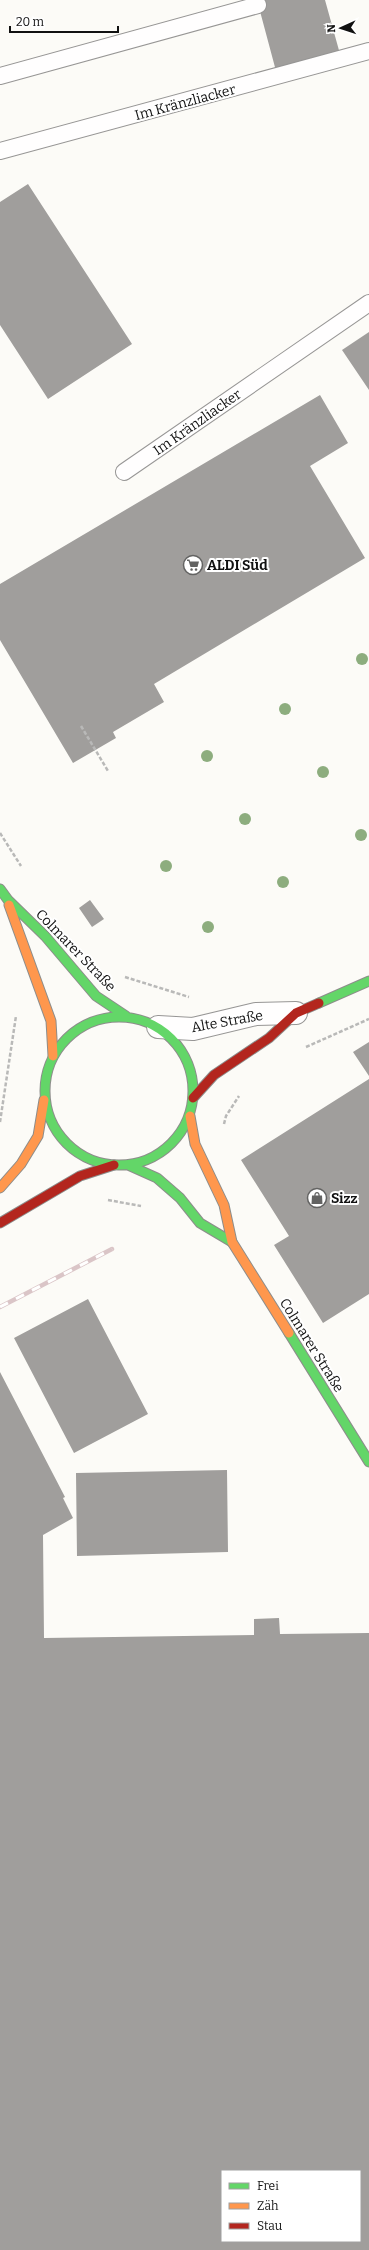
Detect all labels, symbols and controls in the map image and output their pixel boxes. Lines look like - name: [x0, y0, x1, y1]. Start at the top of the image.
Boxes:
- scale bar: [10, 8, 118, 34]
- north arrow: [321, 8, 361, 48]
- text: 20 m: [16, 15, 45, 29]
- text: N: [325, 23, 338, 33]
- street label: Im Kränzliacker: [133, 81, 237, 124]
- street label: Im Kränzliacker: [150, 386, 245, 459]
- supermarket icon: ALDI Süd: [182, 554, 204, 576]
- place label: ALDI Süd: [207, 557, 268, 574]
- street label: Colmarer Straße: [32, 906, 119, 995]
- street label: Alte Straße: [190, 1007, 264, 1036]
- shop icon: Sizz: [306, 1187, 328, 1209]
- place label: Sizz: [331, 1190, 358, 1207]
- street label: Colmarer Straße: [276, 1295, 347, 1395]
- legend: [221, 2170, 361, 2242]
- text: Frei: [257, 2179, 279, 2193]
- text: Zäh: [257, 2199, 279, 2213]
- text: Stau: [257, 2219, 283, 2233]

